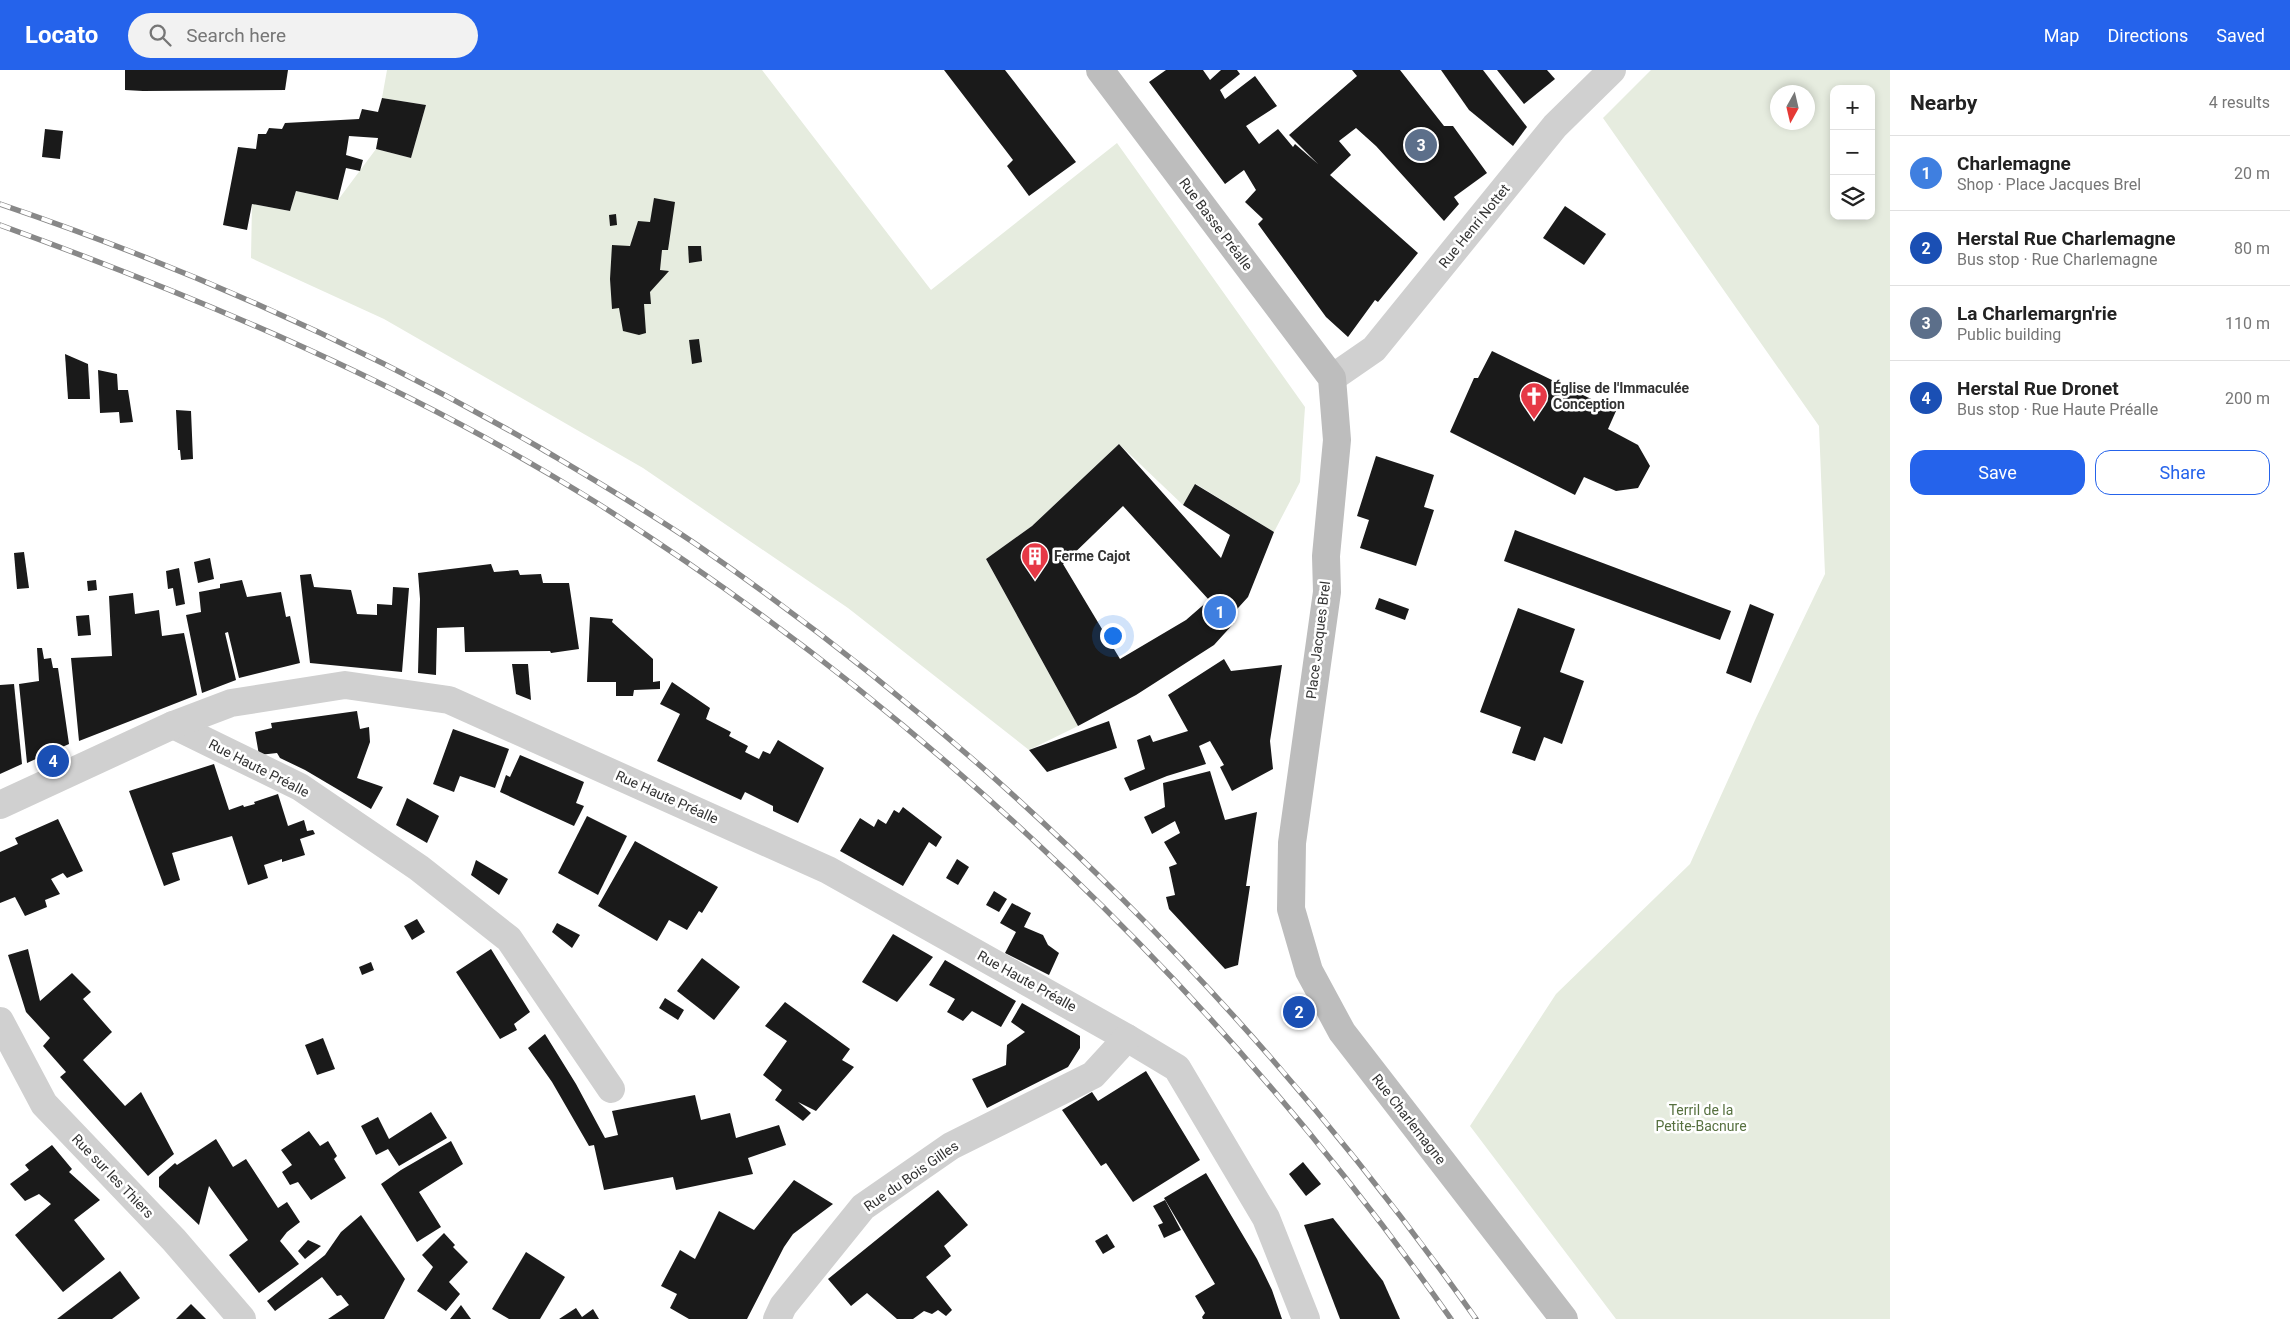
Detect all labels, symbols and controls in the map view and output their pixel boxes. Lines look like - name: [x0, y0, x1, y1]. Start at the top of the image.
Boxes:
- search box: [128, 13, 478, 58]
- text: Locato: [25, 21, 98, 49]
- icon: search: [146, 21, 174, 49]
- text: Search here: [186, 24, 286, 47]
- text: Map: [2044, 25, 2079, 46]
- text: Directions: [2107, 25, 2188, 46]
- text: Saved: [2216, 25, 2265, 46]
- north arrow: [1770, 85, 1815, 130]
- map controls: [1830, 85, 1875, 220]
- button: +: [1830, 85, 1875, 130]
- text: Nearby: [1910, 91, 1977, 115]
- text: 4 results: [2209, 93, 2270, 112]
- pin: 3: [1405, 126, 1437, 164]
- button: −: [1830, 130, 1875, 175]
- text: Charlemagne: [1957, 152, 2071, 175]
- text: 1: [1921, 164, 1931, 183]
- text: 20 m: [2234, 164, 2270, 183]
- street label: Rue Basse Préalle: [1176, 175, 1256, 273]
- button: layers: [1830, 175, 1875, 220]
- text: Shop · Place Jacques Brel: [1957, 175, 2141, 194]
- street label: Rue Henri Nottet: [1435, 181, 1513, 271]
- text: Herstal Rue Charlemagne: [1957, 227, 2175, 250]
- text: 2: [1921, 239, 1931, 258]
- text: 80 m: [2234, 239, 2270, 258]
- text: Bus stop · Rue Charlemagne: [1957, 250, 2157, 269]
- text: La Charlemargn'rie: [1957, 302, 2117, 325]
- text: 3: [1921, 314, 1931, 333]
- text: 110 m: [2225, 314, 2270, 333]
- text: Public building: [1957, 325, 2061, 344]
- text: Herstal Rue Dronet: [1957, 377, 2119, 400]
- place label: Église de l'Immaculée Conception: [1553, 379, 1690, 412]
- church icon: Église de l'Immaculée Conception: [1519, 381, 1549, 420]
- text: 4: [1921, 389, 1931, 408]
- text: 200 m: [2225, 389, 2270, 408]
- text: Bus stop · Rue Haute Préalle: [1957, 400, 2158, 419]
- button: Save: [1910, 450, 2085, 495]
- button: Share: [2095, 450, 2270, 495]
- building icon: Ferme Cajot: [1020, 541, 1050, 580]
- place label: Ferme Cajot: [1054, 548, 1131, 564]
- street label: Place Jacques Brel: [1303, 580, 1333, 700]
- pin: 1: [1204, 593, 1236, 631]
- your location: [1100, 623, 1126, 649]
- street label: Rue Haute Préalle: [206, 736, 312, 800]
- pin: 4: [37, 742, 69, 780]
- street label: Rue Haute Préalle: [613, 767, 721, 827]
- street label: Rue Haute Préalle: [975, 947, 1079, 1015]
- pin: 2: [1283, 993, 1315, 1031]
- street label: Rue Charlemagne: [1369, 1071, 1449, 1167]
- park label: Terril de la Petite-Bacnure: [1655, 1102, 1747, 1134]
- street label: Rue sur les Thiers: [69, 1131, 157, 1221]
- street label: Rue du Bois Gilles: [861, 1137, 961, 1215]

